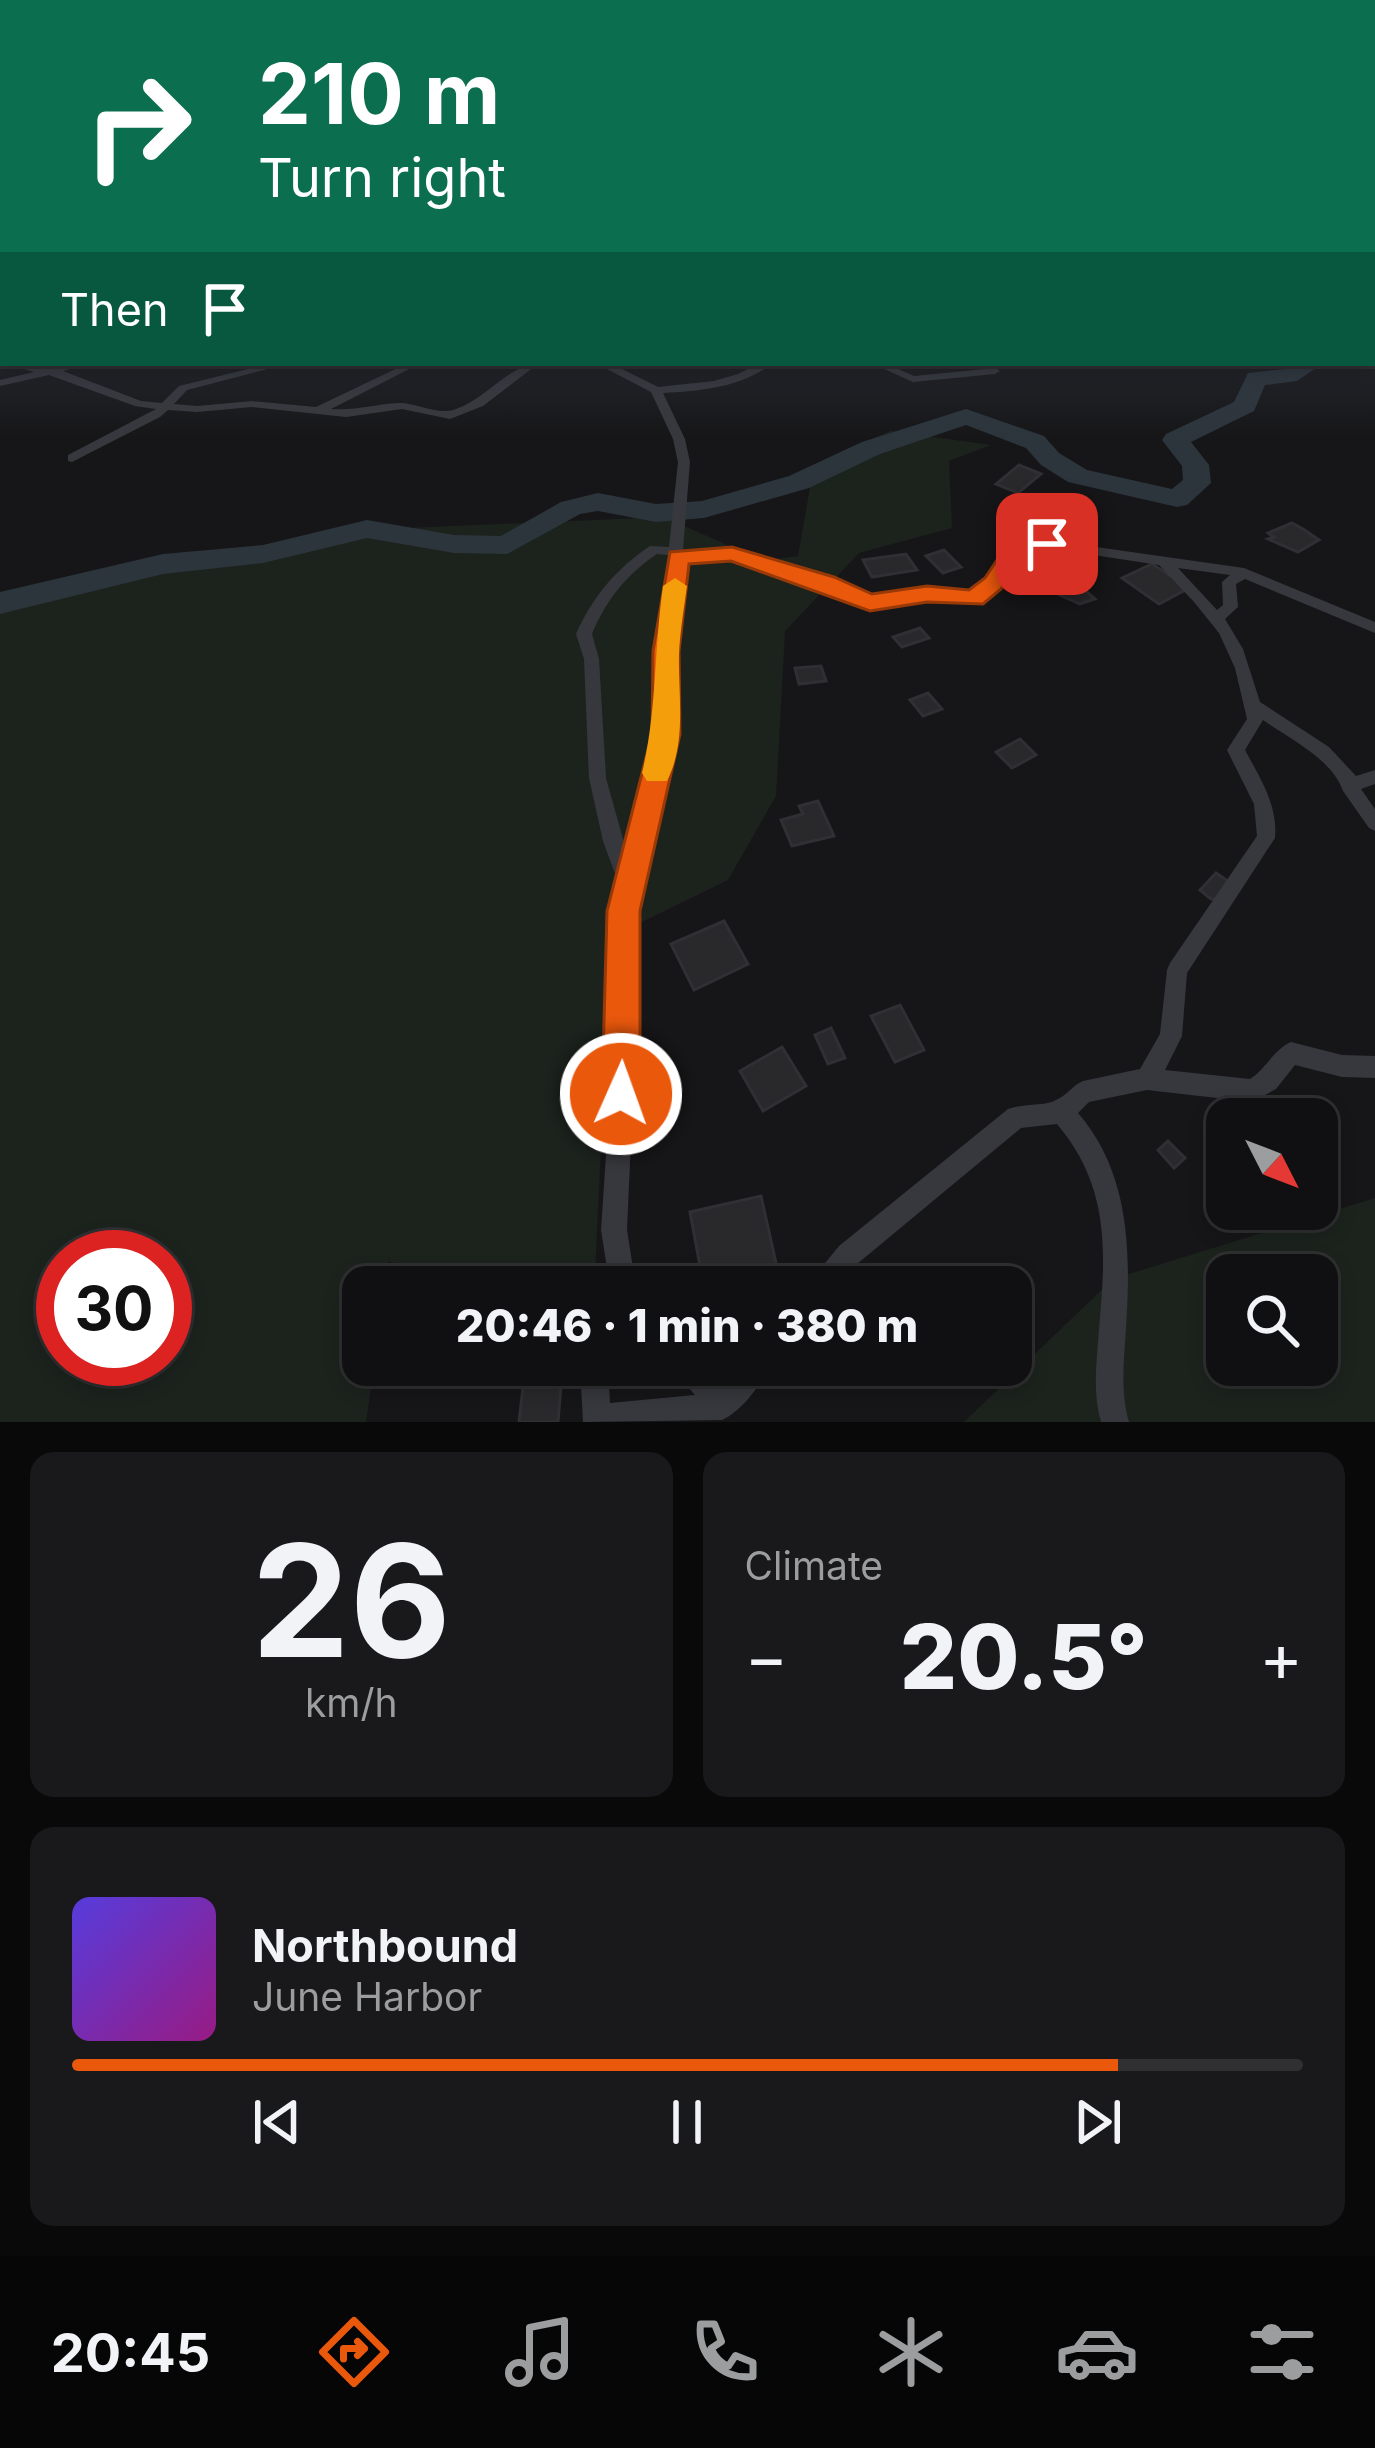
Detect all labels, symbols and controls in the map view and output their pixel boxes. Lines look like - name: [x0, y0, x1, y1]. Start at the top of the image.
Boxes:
- text: 210 m: [258, 43, 500, 144]
- icon: right: [60, 48, 216, 204]
- text: Turn right: [258, 145, 506, 210]
- icon: arrive: [192, 276, 258, 342]
- text: Then: [60, 282, 168, 337]
- pin: [996, 493, 1098, 595]
- icon: arrive: [1014, 511, 1080, 577]
- position arrow: [558, 1031, 684, 1157]
- north arrow: [1206, 1098, 1338, 1230]
- map controls: [1206, 1098, 1338, 1386]
- speed limit sign: 30: [36, 1230, 192, 1386]
- button: search: [1206, 1254, 1338, 1386]
- text: 20:46 · 1 min · 380 m: [456, 1298, 918, 1353]
- text: 26: [251, 1506, 451, 1695]
- text: Climate: [745, 1542, 883, 1589]
- text: 20.5°: [900, 1602, 1148, 1711]
- text: −: [745, 1617, 788, 1697]
- text: +: [1259, 1617, 1303, 1697]
- text: km/h: [305, 1679, 398, 1726]
- text: Northbound: [252, 1918, 518, 1973]
- text: June Harbor: [252, 1973, 482, 2020]
- icon: previous: [244, 2089, 310, 2155]
- icon: pause: [654, 2089, 720, 2155]
- icon: next: [1065, 2089, 1131, 2155]
- icon: directions: [312, 2310, 396, 2394]
- icon: music: [498, 2310, 582, 2394]
- icon: phone: [683, 2310, 767, 2394]
- icon: climate: [869, 2310, 953, 2394]
- icon: car: [1055, 2310, 1139, 2394]
- icon: filters: [1240, 2310, 1324, 2394]
- text: 20:45: [51, 2320, 210, 2385]

